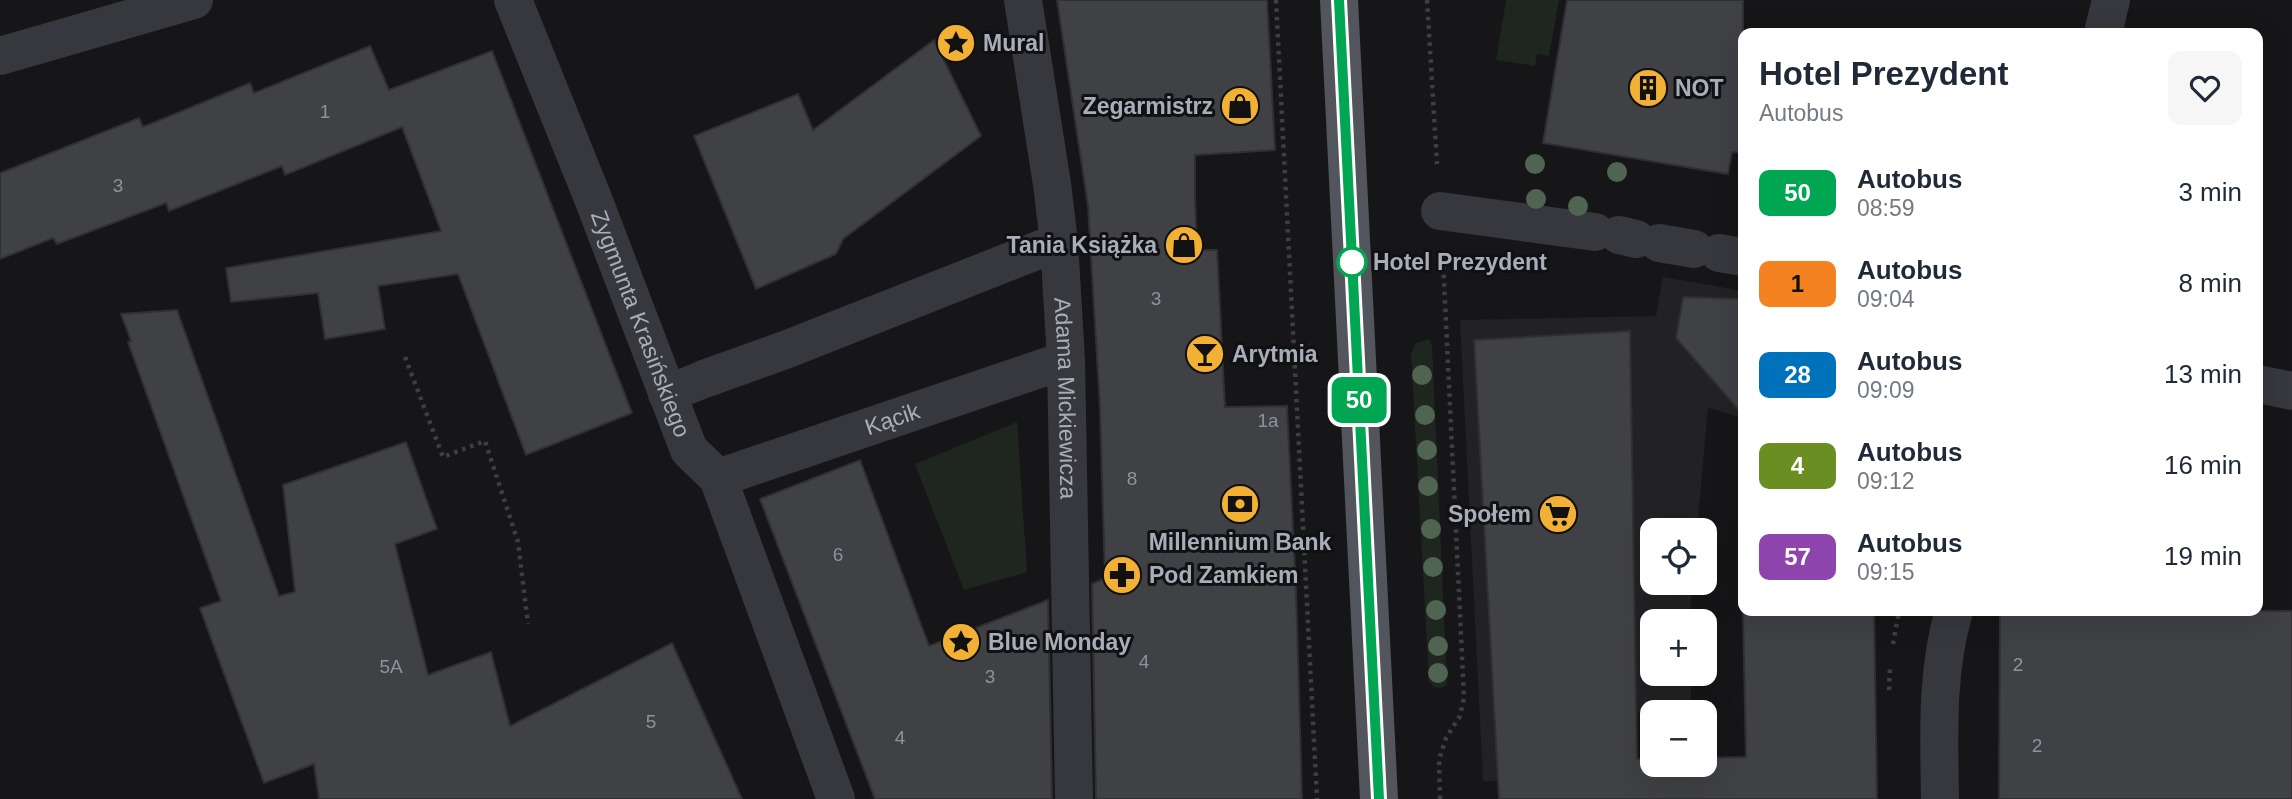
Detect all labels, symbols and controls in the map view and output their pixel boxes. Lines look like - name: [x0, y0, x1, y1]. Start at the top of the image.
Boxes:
- place icon: Mural: [935, 22, 977, 64]
- place label: Mural: [983, 30, 1044, 56]
- button: heart: [2168, 51, 2242, 125]
- text: Hotel Prezydent: [1759, 55, 2008, 92]
- building icon: NOT: [1627, 67, 1669, 109]
- place label: NOT: [1675, 75, 1724, 101]
- shop icon: Zegarmistrz: [1219, 85, 1261, 127]
- place label: Zegarmistrz: [1083, 93, 1213, 119]
- text: Autobus: [1759, 100, 1843, 126]
- house number: 1: [320, 101, 330, 122]
- text: Autobus: [1857, 164, 1962, 194]
- house number: 3: [113, 175, 123, 196]
- text: 3 min: [2178, 177, 2242, 207]
- text: 50: [1784, 179, 1811, 206]
- text: 08:59: [1857, 195, 1915, 221]
- street label: Zygmunta Krasińskiego: [586, 207, 696, 441]
- shop icon: Tania Książka: [1163, 224, 1205, 266]
- place label: Tania Książka: [1007, 232, 1157, 258]
- marker: Hotel Prezydent: [1337, 247, 1367, 277]
- place label: Hotel Prezydent: [1373, 249, 1547, 275]
- text: Autobus: [1857, 255, 1962, 285]
- text: 8 min: [2178, 268, 2242, 298]
- text: 1: [1791, 270, 1804, 297]
- text: 09:04: [1857, 286, 1915, 312]
- house number: 3: [1151, 288, 1161, 309]
- street label: Adama Mickiewicza: [1049, 296, 1082, 500]
- bar icon: Arytmia: [1184, 333, 1226, 375]
- place label: Arytmia: [1232, 341, 1318, 367]
- text: Autobus: [1857, 346, 1962, 376]
- text: 13 min: [2164, 359, 2242, 389]
- text: 28: [1784, 361, 1811, 388]
- line badge: 50: [1328, 377, 1390, 423]
- text: 09:09: [1857, 377, 1915, 403]
- text: 50: [1346, 386, 1372, 413]
- street label: Kącik: [861, 397, 924, 440]
- house number: 1a: [1257, 410, 1279, 431]
- text: Autobus: [1857, 437, 1962, 467]
- text: 16 min: [2164, 450, 2242, 480]
- text: 4: [1791, 452, 1804, 479]
- house number: 8: [1127, 468, 1137, 489]
- text: 09:12: [1857, 468, 1915, 494]
- bank icon: Millennium Bank: [1219, 483, 1261, 525]
- supermarket icon: Społem: [1537, 493, 1579, 535]
- place label: Społem: [1448, 501, 1531, 527]
- map controls: [1640, 518, 1717, 777]
- button: locate: [1640, 518, 1717, 595]
- text: Autobus: [1857, 528, 1962, 558]
- place label: Millennium Bank: [1149, 529, 1332, 555]
- text: 19 min: [2164, 541, 2242, 571]
- text: 57: [1784, 543, 1811, 570]
- house number: 6: [833, 544, 843, 565]
- pharmacy icon: Pod Zamkiem: [1101, 554, 1143, 596]
- text: 09:15: [1857, 559, 1915, 585]
- place label: Pod Zamkiem: [1149, 562, 1299, 588]
- button: +: [1640, 609, 1717, 686]
- place icon: Blue Monday: [940, 621, 982, 663]
- place label: Blue Monday: [988, 629, 1131, 655]
- house number: 4: [1139, 651, 1150, 672]
- house number: 2: [2013, 654, 2023, 675]
- house number: 5A: [379, 656, 403, 677]
- house number: 3: [985, 666, 995, 687]
- button: −: [1640, 700, 1717, 777]
- house number: 5: [646, 711, 656, 732]
- house number: 4: [895, 727, 906, 748]
- house number: 2: [2032, 735, 2042, 756]

